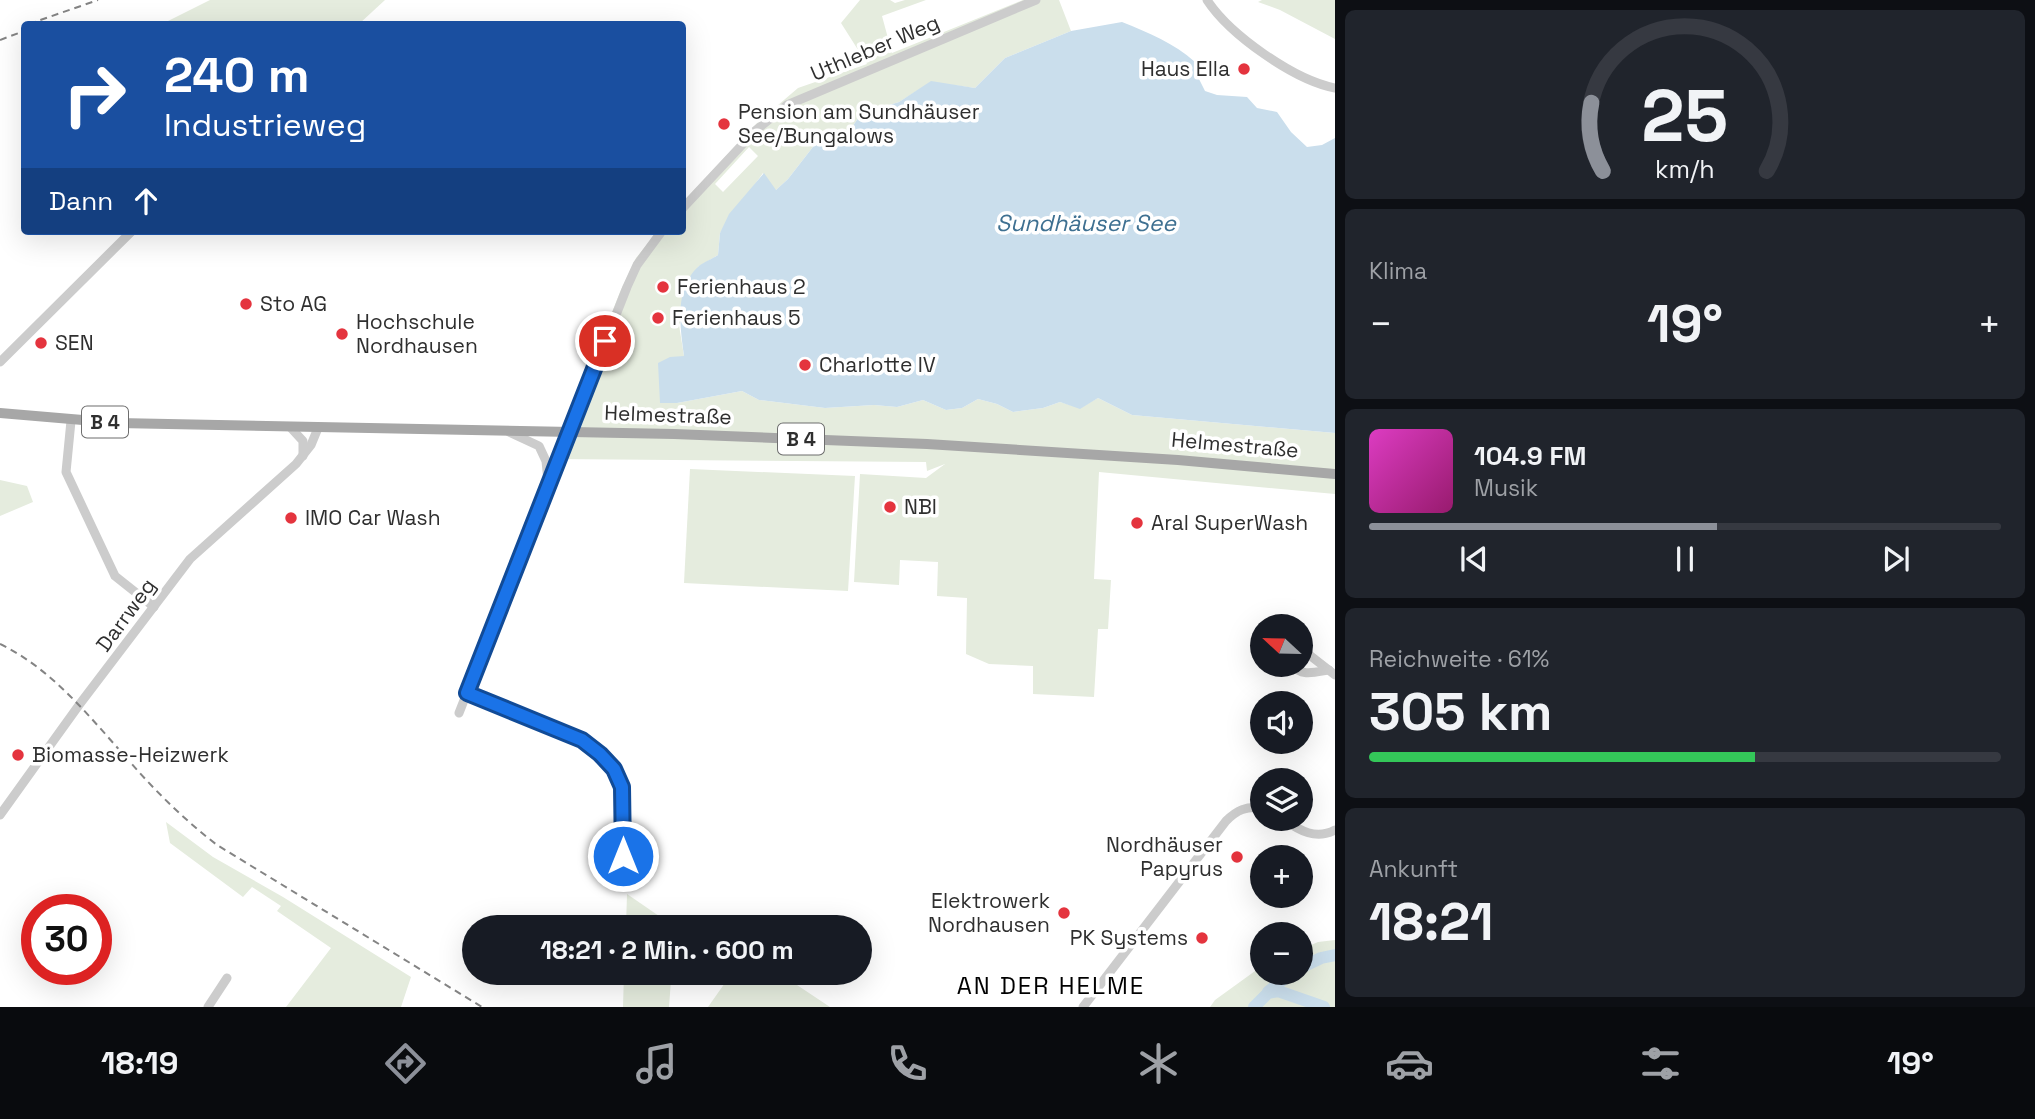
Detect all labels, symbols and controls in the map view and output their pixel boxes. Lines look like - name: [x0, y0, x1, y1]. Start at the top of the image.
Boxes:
- street label: Uthleber Weg: [806, 8, 943, 87]
- text: 240 m: [164, 44, 310, 106]
- icon: right: [49, 49, 140, 140]
- place label: Haus Ella: [1141, 55, 1230, 82]
- marker: Haus Ella: [1236, 61, 1252, 77]
- text: 25: [1642, 69, 1728, 162]
- place label: Pension am Sundhäuser See/Bungalows: [738, 98, 980, 149]
- text: Industrieweg: [164, 105, 366, 145]
- marker: Pension am Sundhäuser See/Bungalows: [716, 116, 732, 132]
- text: km/h: [1655, 153, 1715, 185]
- icon: ahead: [127, 182, 165, 220]
- text: Dann: [49, 184, 113, 218]
- water label: Sundhäuser See: [996, 208, 1177, 238]
- text: Klima: [1369, 256, 1427, 286]
- place label: Ferienhaus 2: [677, 273, 806, 300]
- marker: Ferienhaus 2: [655, 279, 671, 295]
- place label: Sto AG: [260, 290, 327, 317]
- text: 19°: [1647, 291, 1723, 357]
- marker: Sto AG: [238, 296, 254, 312]
- text: −: [1369, 300, 1393, 348]
- text: +: [1977, 300, 2001, 348]
- place label: Ferienhaus 5: [672, 304, 801, 331]
- place label: Hochschule Nordhausen: [356, 308, 478, 359]
- marker: Ferienhaus 5: [650, 310, 666, 326]
- pin: [575, 311, 635, 371]
- icon: arrive: [586, 322, 624, 360]
- marker: Hochschule Nordhausen: [334, 326, 350, 342]
- place label: SEN: [55, 329, 94, 356]
- marker: SEN: [33, 335, 49, 351]
- place label: Charlotte IV: [819, 351, 936, 378]
- marker: Charlotte IV: [797, 357, 813, 373]
- street label: Helmestraße: [604, 399, 732, 430]
- road number: B 4: [82, 406, 128, 438]
- road number: B 4: [778, 424, 824, 454]
- street label: Helmestraße: [1170, 425, 1300, 464]
- text: 104.9 FM: [1474, 439, 1586, 473]
- text: Musik: [1474, 473, 1538, 503]
- place label: NBI: [904, 493, 937, 520]
- marker: NBI: [882, 499, 898, 515]
- place label: IMO Car Wash: [305, 504, 441, 531]
- place label: Aral SuperWash: [1151, 509, 1308, 536]
- marker: IMO Car Wash: [283, 510, 299, 526]
- marker: Aral SuperWash: [1129, 515, 1145, 531]
- icon: previous: [1455, 540, 1493, 578]
- icon: pause: [1666, 540, 1704, 578]
- icon: next: [1877, 540, 1915, 578]
- street label: Darrweg: [90, 573, 161, 657]
- north arrow: [1250, 614, 1312, 677]
- map controls: [1250, 614, 1313, 985]
- text: Reichweite · 61%: [1369, 644, 1549, 674]
- text: 305 km: [1369, 679, 1552, 745]
- button: sound: [1250, 691, 1313, 754]
- place label: Biomasse-Heizwerk: [32, 741, 229, 768]
- marker: Biomasse-Heizwerk: [10, 747, 26, 763]
- button: layers: [1250, 768, 1313, 831]
- position arrow: [586, 819, 660, 893]
- place label: Nordhäuser Papyrus: [1106, 831, 1223, 882]
- button: +: [1250, 845, 1313, 908]
- marker: Nordhäuser Papyrus: [1229, 849, 1245, 865]
- text: Ankunft: [1369, 854, 1458, 884]
- place label: Elektrowerk Nordhausen: [928, 887, 1050, 938]
- text: 18:21: [1369, 889, 1494, 955]
- speed limit sign: 30: [21, 894, 112, 985]
- marker: Elektrowerk Nordhausen: [1056, 905, 1072, 921]
- button: −: [1250, 922, 1313, 985]
- place label: PK Systems: [1070, 924, 1188, 951]
- marker: PK Systems: [1194, 930, 1210, 946]
- text: 18:21 · 2 Min. · 600 m: [540, 933, 794, 967]
- district label: AN DER HELME: [957, 970, 1145, 1001]
- icon: directions: [381, 1039, 430, 1088]
- icon: music: [632, 1039, 681, 1088]
- icon: phone: [883, 1039, 932, 1088]
- icon: climate: [1134, 1039, 1183, 1088]
- icon: car: [1385, 1039, 1434, 1088]
- icon: filters: [1636, 1039, 1685, 1088]
- text: 18:19: [101, 1043, 178, 1083]
- text: 19°: [1887, 1043, 1934, 1083]

